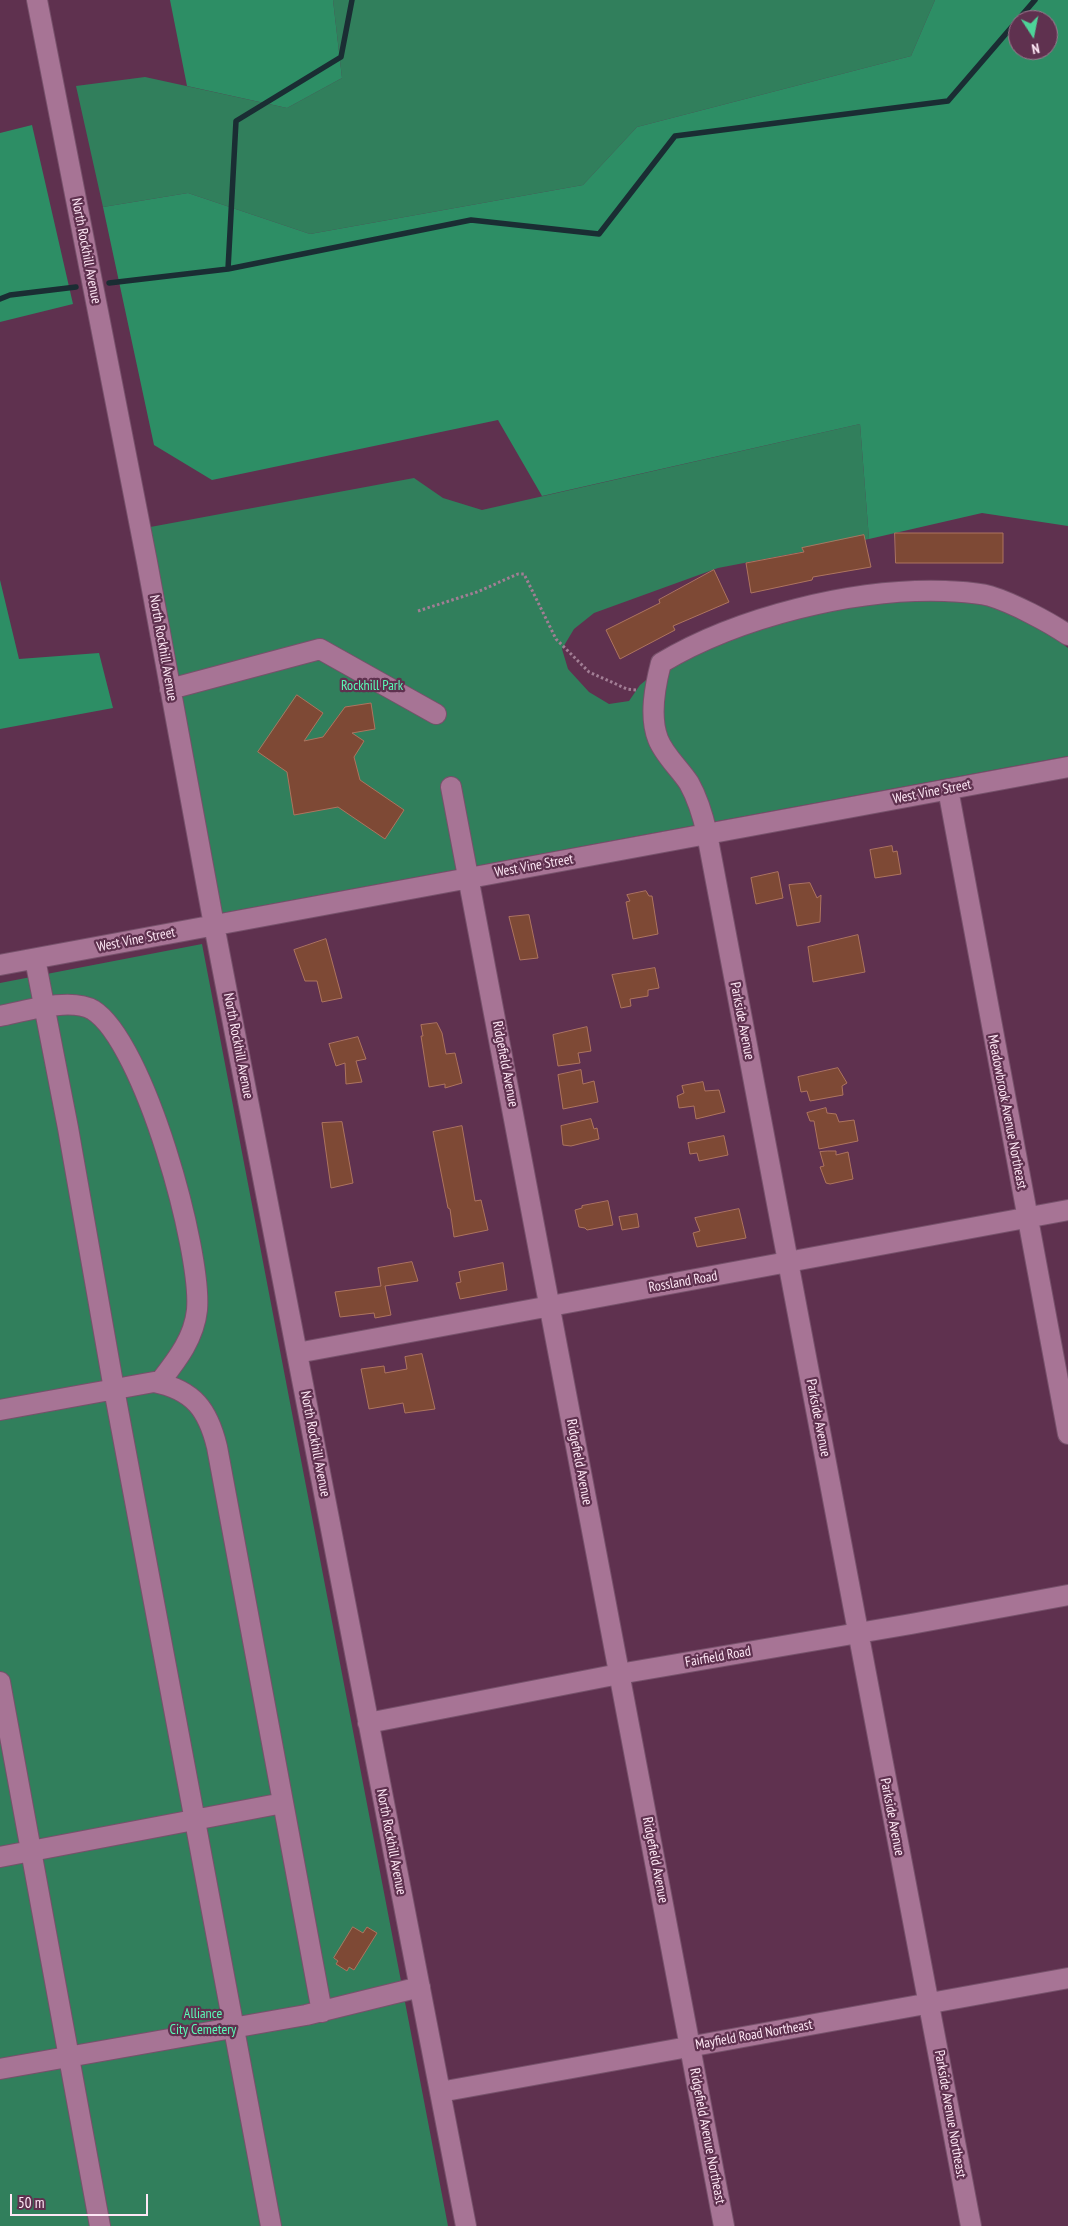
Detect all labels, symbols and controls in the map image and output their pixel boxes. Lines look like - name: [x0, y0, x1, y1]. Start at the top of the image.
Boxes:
- north arrow: [1008, 10, 1058, 60]
- text: N: [1030, 39, 1041, 58]
- street label: North Rockhill Avenue: [68, 197, 104, 305]
- street label: North Rockhill Avenue: [145, 594, 181, 702]
- park label: Rockhill Park: [341, 678, 403, 694]
- street label: West Vine Street: [891, 776, 973, 808]
- street label: West Vine Street: [493, 851, 575, 881]
- street label: West Vine Street: [95, 924, 177, 956]
- street label: Parkside Avenue: [726, 981, 758, 1061]
- street label: North Rockhill Avenue: [220, 992, 256, 1100]
- street label: Ridgefield Avenue: [488, 1020, 522, 1108]
- street label: Meadowbrook Avenue Northeast: [984, 1033, 1030, 1191]
- street label: Rossland Road: [647, 1268, 719, 1296]
- street label: Parkside Avenue: [802, 1378, 834, 1458]
- street label: North Rockhill Avenue: [297, 1390, 333, 1498]
- street label: Ridgefield Avenue: [562, 1418, 596, 1506]
- street label: Fairfield Road: [684, 1643, 752, 1671]
- street label: Parkside Avenue: [876, 1777, 908, 1857]
- street label: North Rockhill Avenue: [373, 1788, 409, 1896]
- street label: Ridgefield Avenue: [638, 1816, 672, 1904]
- park label: Alliance City Cemetery: [170, 2006, 236, 2038]
- street label: Mayfield Road Northeast: [694, 2016, 814, 2054]
- street label: Parkside Avenue Northeast: [930, 2049, 970, 2179]
- street label: Ridgefield Avenue Northeast: [686, 2067, 728, 2205]
- scale bar: [12, 2184, 150, 2216]
- text: 50 m: [18, 2193, 44, 2212]

